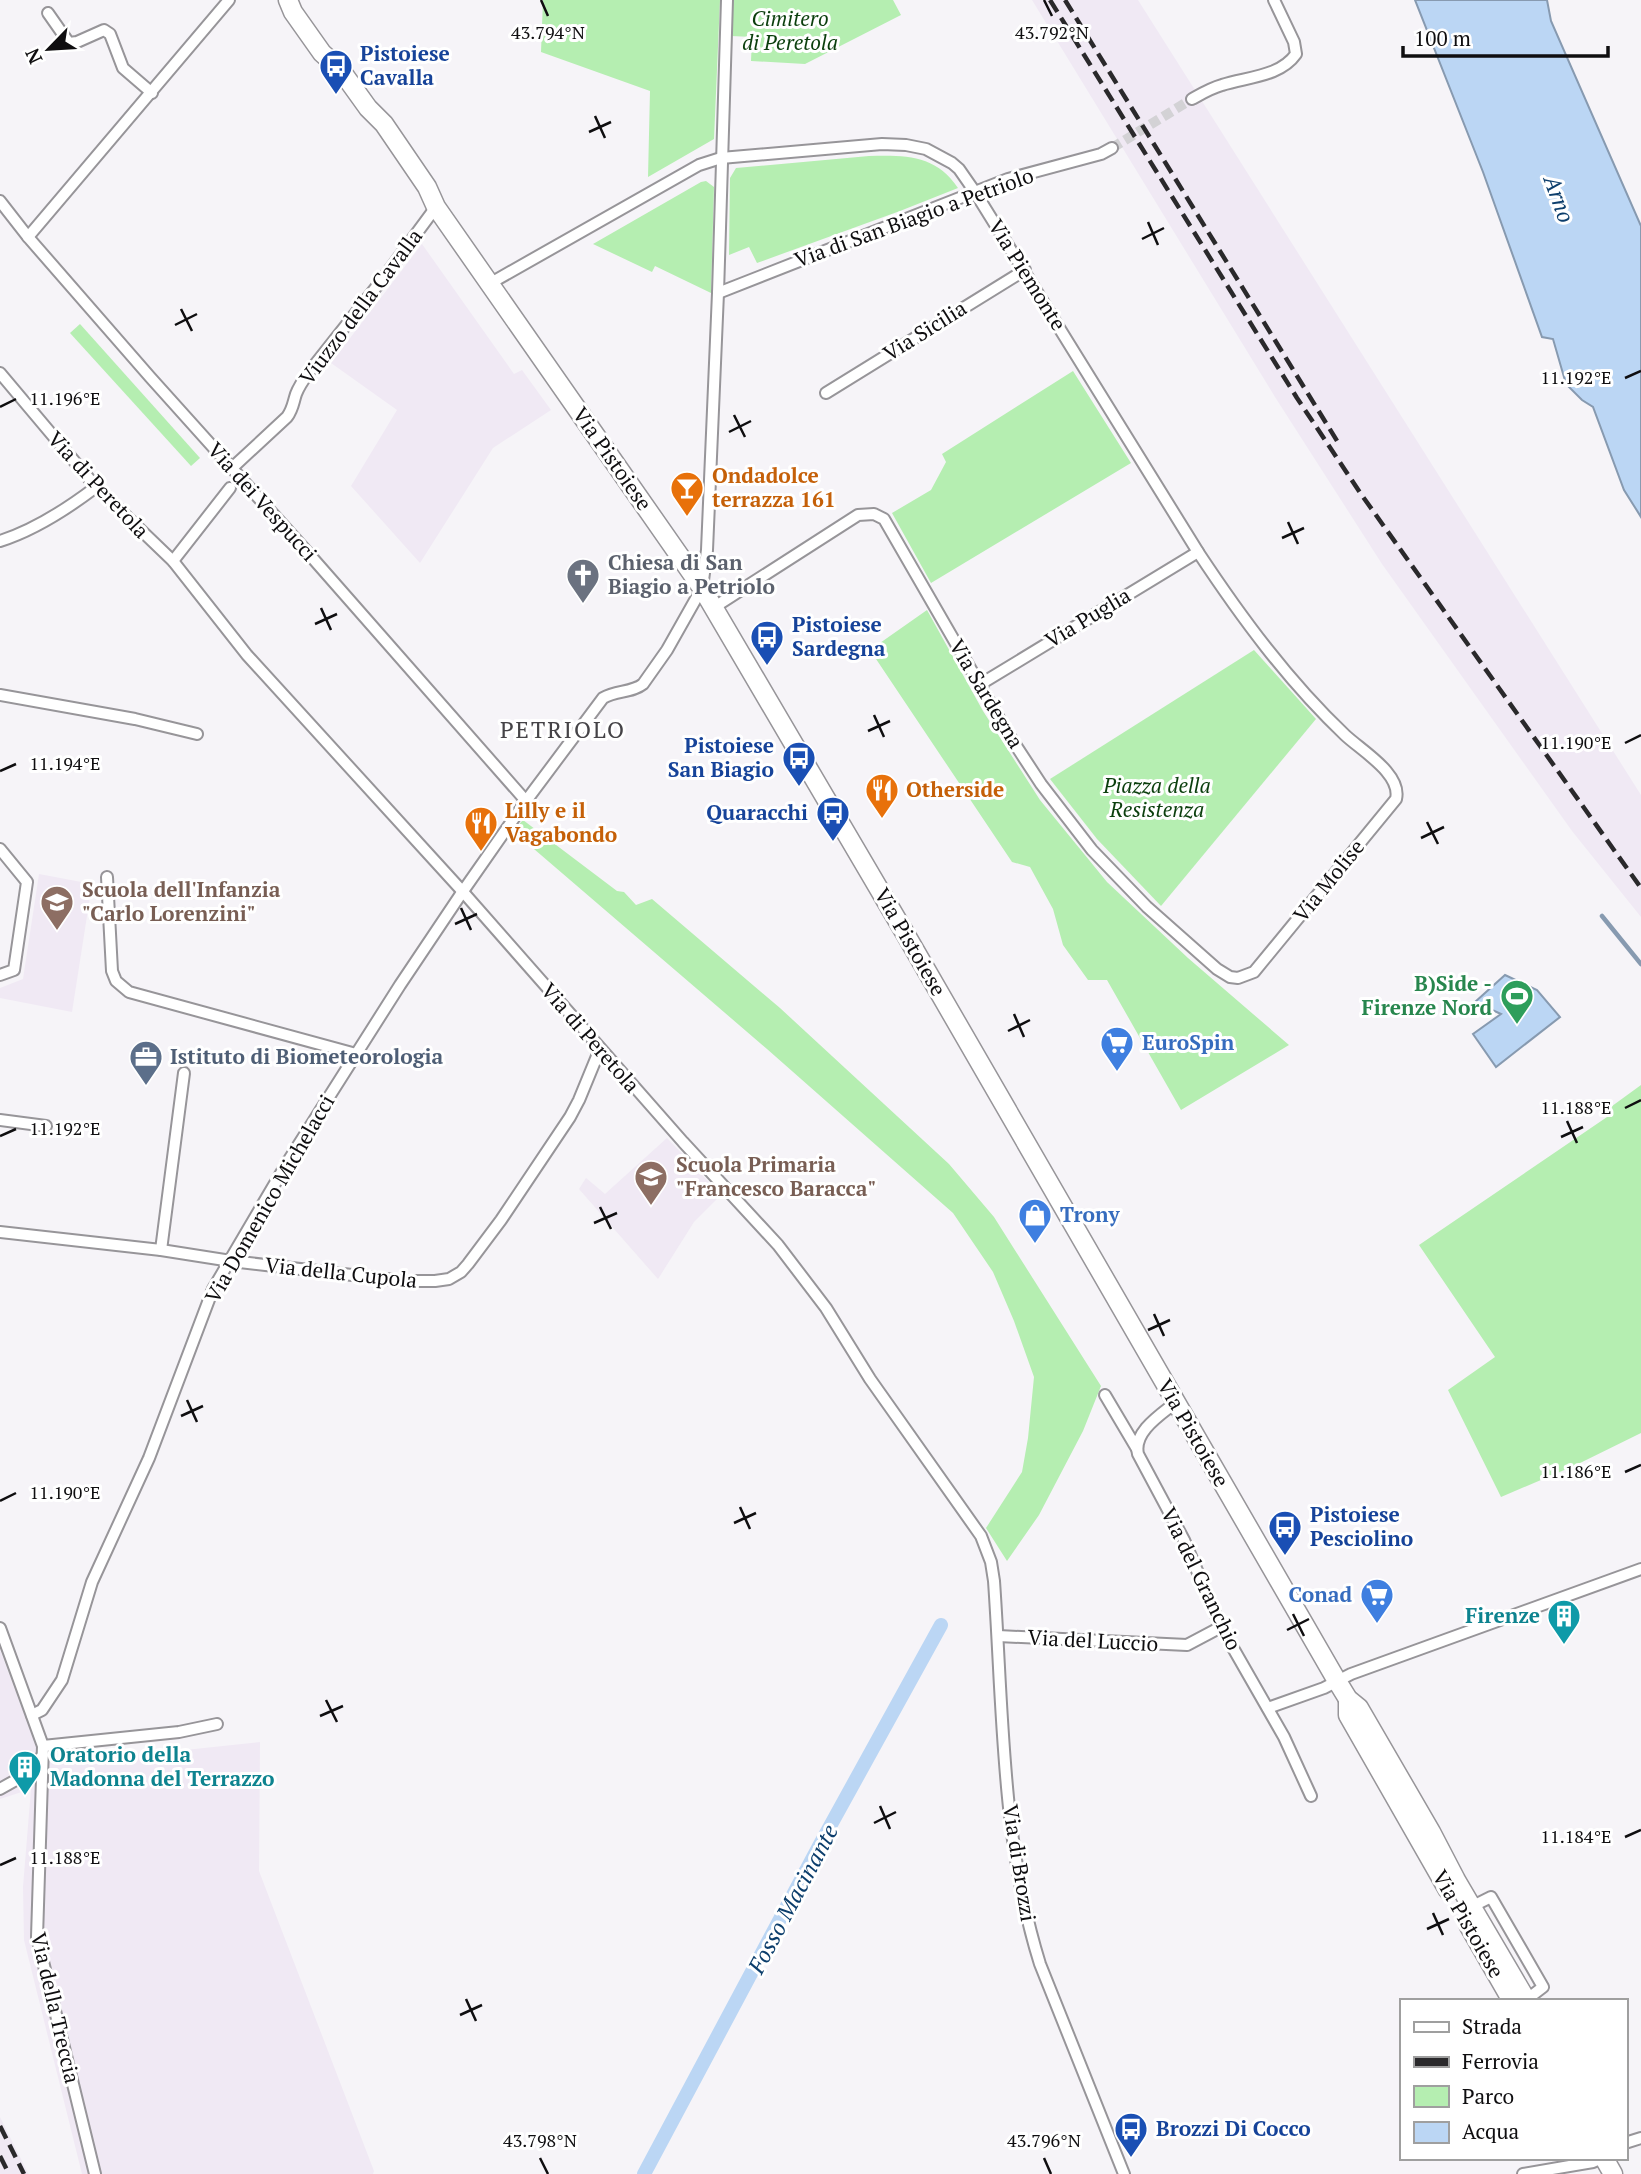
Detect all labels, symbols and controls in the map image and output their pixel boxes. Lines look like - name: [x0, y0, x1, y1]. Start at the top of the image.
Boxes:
- park label: Cimitero di Peretola: [742, 4, 838, 56]
- north arrow: [14, 14, 84, 84]
- scale bar: [1403, 14, 1608, 58]
- text: 43.794°N: [511, 20, 585, 44]
- text: 43.792°N: [1015, 20, 1089, 44]
- text: 100 m: [1414, 24, 1471, 52]
- place label: Pistoiese Cavalla: [360, 39, 450, 91]
- text: N: [19, 44, 48, 68]
- bus stop icon: Pistoiese Cavalla: [317, 47, 355, 96]
- street label: Via di San Biagio a Petriolo: [790, 161, 1037, 273]
- water label: Arno: [1536, 169, 1582, 227]
- street label: Via Piemonte: [982, 213, 1073, 335]
- street label: Viuzzo della Cavalla: [292, 222, 428, 390]
- street label: Via Sicilia: [877, 293, 972, 367]
- text: 11.192°E: [1540, 365, 1612, 389]
- text: 11.196°E: [29, 386, 101, 410]
- street label: Via Pistoiese: [567, 401, 659, 516]
- street label: Via di Peretola: [42, 425, 156, 544]
- street label: Via dei Vespucci: [202, 436, 324, 567]
- place label: Ondadolce terrazza 161: [712, 461, 836, 513]
- bar icon: Ondadolce terrazza 161: [668, 469, 706, 518]
- place label: Chiesa di San Biagio a Petriolo: [608, 548, 775, 600]
- church icon: Chiesa di San Biagio a Petriolo: [564, 556, 602, 605]
- street label: Via Puglia: [1039, 580, 1136, 654]
- place label: Pistoiese Sardegna: [792, 610, 886, 662]
- bus stop icon: Pistoiese Sardegna: [748, 618, 786, 667]
- street label: Via Sardegna: [943, 634, 1031, 754]
- district label: PETRIOLO: [500, 714, 626, 745]
- text: 11.190°E: [1540, 730, 1612, 754]
- place label: Pistoiese San Biagio: [668, 731, 774, 783]
- bus stop icon: Pistoiese San Biagio: [780, 739, 818, 788]
- text: 11.194°E: [29, 751, 101, 775]
- restaurant icon: Otherside: [863, 771, 901, 820]
- park label: Piazza della Resistenza: [1102, 771, 1211, 823]
- place label: Otherside: [906, 775, 1004, 803]
- bus stop icon: Quaracchi: [814, 794, 852, 843]
- place label: Lilly e il Vagabondo: [505, 796, 617, 848]
- place label: Quaracchi: [706, 798, 808, 826]
- restaurant icon: Lilly e il Vagabondo: [462, 804, 500, 853]
- street label: Via Molise: [1286, 833, 1370, 927]
- place label: Scuola dell'Infanzia "Carlo Lorenzini": [82, 875, 281, 927]
- street label: Via Pistoiese: [869, 882, 953, 1001]
- school or university icon: Scuola dell'Infanzia "Carlo Lorenzini": [38, 883, 76, 932]
- place label: B)Side - Firenze Nord: [1362, 969, 1492, 1021]
- street label: Via di Peretola: [535, 977, 646, 1098]
- sports icon: B)Side - Firenze Nord: [1498, 977, 1536, 1026]
- supermarket icon: EuroSpin: [1098, 1024, 1136, 1073]
- place label: EuroSpin: [1142, 1028, 1235, 1056]
- office icon: Istituto di Biometeorologia: [127, 1038, 165, 1087]
- place label: Istituto di Biometeorologia: [170, 1042, 444, 1070]
- street label: Via Domenico Michelacci: [198, 1089, 340, 1308]
- text: 11.188°E: [1540, 1095, 1612, 1119]
- text: 11.192°E: [29, 1116, 101, 1140]
- place label: Scuola Primaria "Francesco Baracca": [676, 1150, 876, 1202]
- school or university icon: Scuola Primaria "Francesco Baracca": [632, 1158, 670, 1207]
- shop icon: Trony: [1016, 1196, 1054, 1245]
- place label: Trony: [1060, 1200, 1120, 1228]
- street label: Via della Cupola: [264, 1250, 419, 1294]
- street label: Via Pistoiese: [1152, 1373, 1236, 1492]
- text: 11.186°E: [1540, 1459, 1612, 1483]
- text: 11.190°E: [29, 1480, 101, 1504]
- place label: Pistoiese Pesciolino: [1310, 1500, 1413, 1552]
- street label: Via del Granchio: [1155, 1502, 1249, 1655]
- bus stop icon: Pistoiese Pesciolino: [1266, 1508, 1304, 1557]
- supermarket icon: Conad: [1358, 1576, 1396, 1625]
- place label: Conad: [1288, 1580, 1352, 1608]
- building icon: Firenze: [1545, 1597, 1583, 1646]
- place label: Firenze: [1465, 1601, 1540, 1629]
- street label: Via del Luccio: [1027, 1623, 1159, 1657]
- place label: Oratorio della Madonna del Terrazzo: [50, 1740, 275, 1792]
- building icon: Oratorio della Madonna del Terrazzo: [6, 1748, 44, 1797]
- street label: Via di Brozzi: [997, 1802, 1043, 1923]
- water label: Fosso Macinante: [740, 1819, 845, 1980]
- text: 11.184°E: [1540, 1824, 1612, 1848]
- text: 11.188°E: [29, 1845, 101, 1869]
- street label: Via Pistoiese: [1427, 1864, 1511, 1983]
- street label: Via della Treccia: [25, 1930, 87, 2086]
- legend: [1400, 1999, 1627, 2160]
- text: Strada: [1462, 2012, 1522, 2040]
- text: Ferrovia: [1462, 2047, 1539, 2075]
- text: Parco: [1462, 2082, 1514, 2110]
- bus stop icon: Brozzi Di Cocco: [1112, 2110, 1150, 2159]
- place label: Brozzi Di Cocco: [1156, 2114, 1311, 2142]
- text: Acqua: [1462, 2117, 1520, 2145]
- text: 43.798°N: [503, 2128, 577, 2152]
- text: 43.796°N: [1007, 2128, 1081, 2152]

